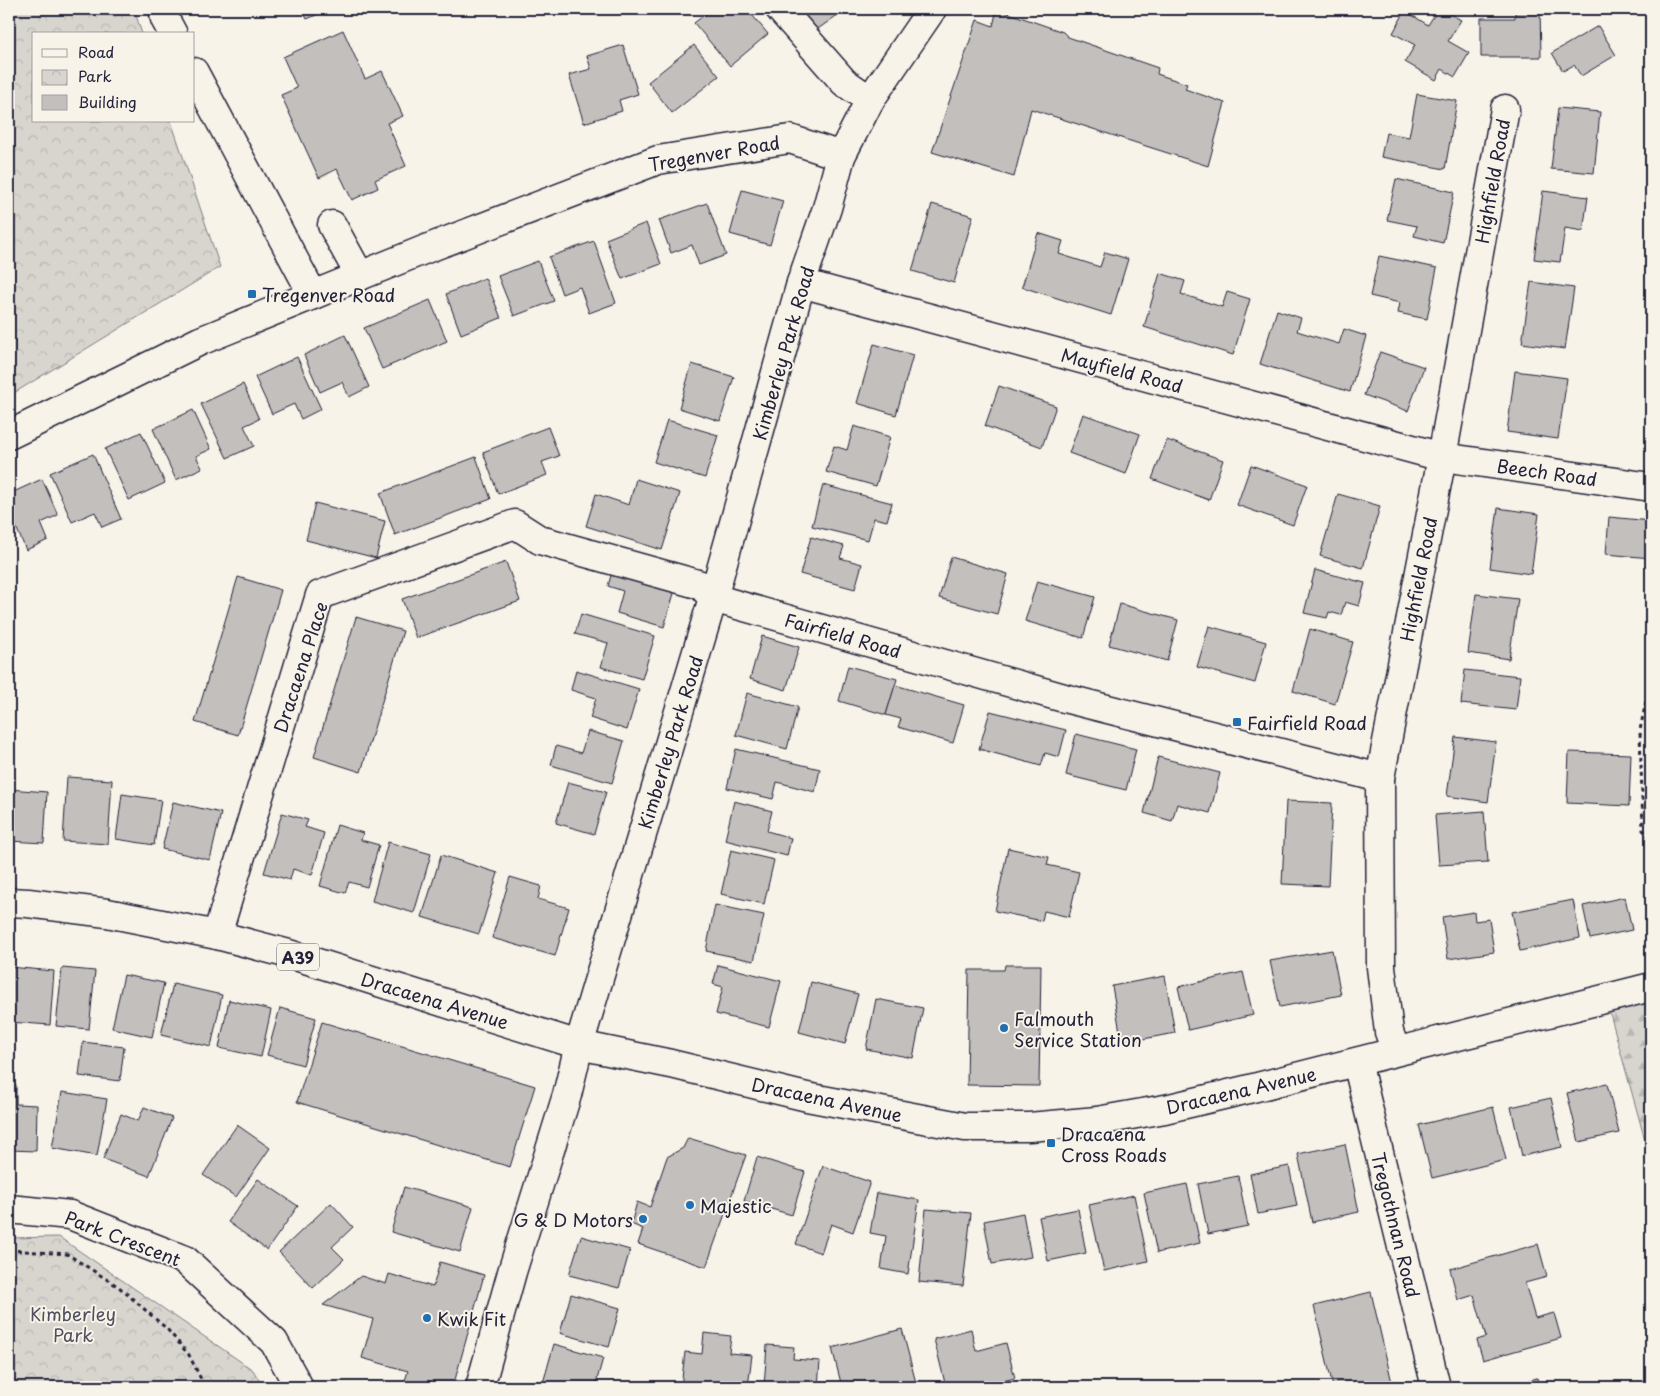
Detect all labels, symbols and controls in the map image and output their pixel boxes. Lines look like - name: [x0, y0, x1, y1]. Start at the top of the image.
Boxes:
- legend: [32, 32, 195, 122]
- text: Road: [78, 40, 114, 63]
- text: Park: [78, 64, 112, 87]
- text: Building: [78, 90, 137, 113]
- street label: Highfield Road: [1468, 116, 1516, 246]
- street label: Tregenver Road: [646, 128, 782, 178]
- street label: Kimberley Park Road: [745, 263, 821, 443]
- place label: Tregenver Road: [262, 281, 395, 308]
- marker: Tregenver Road: [246, 288, 258, 300]
- street label: Mayfield Road: [1058, 341, 1186, 399]
- street label: Beech Road: [1495, 452, 1599, 492]
- street label: Highfield Road: [1393, 514, 1443, 644]
- street label: Dracaena Place: [266, 598, 334, 736]
- street label: Fairfield Road: [782, 605, 904, 665]
- street label: Kimberley Park Road: [631, 652, 709, 832]
- place label: Fairfield Road: [1247, 709, 1367, 736]
- marker: Fairfield Road: [1231, 716, 1243, 728]
- road number: A39: [277, 944, 319, 970]
- street label: Dracaena Avenue: [358, 965, 512, 1035]
- place label: Falmouth Service Station: [1014, 1005, 1142, 1053]
- marker: Falmouth Service Station: [998, 1022, 1010, 1034]
- street label: Dracaena Avenue: [1163, 1060, 1319, 1120]
- street label: Dracaena Avenue: [749, 1070, 905, 1128]
- place label: Dracaena Cross Roads: [1061, 1120, 1167, 1168]
- marker: Dracaena Cross Roads: [1045, 1137, 1057, 1149]
- street label: Tregothnan Road: [1365, 1149, 1427, 1301]
- place label: Majestic: [700, 1192, 772, 1219]
- marker: Majestic: [684, 1199, 696, 1211]
- street label: Park Crescent: [61, 1203, 185, 1273]
- place label: G & D Motors: [513, 1206, 633, 1233]
- marker: G & D Motors: [637, 1213, 649, 1225]
- park label: Kimberley Park: [30, 1300, 116, 1348]
- place label: Kwik Fit: [437, 1305, 506, 1332]
- marker: Kwik Fit: [421, 1312, 433, 1324]

